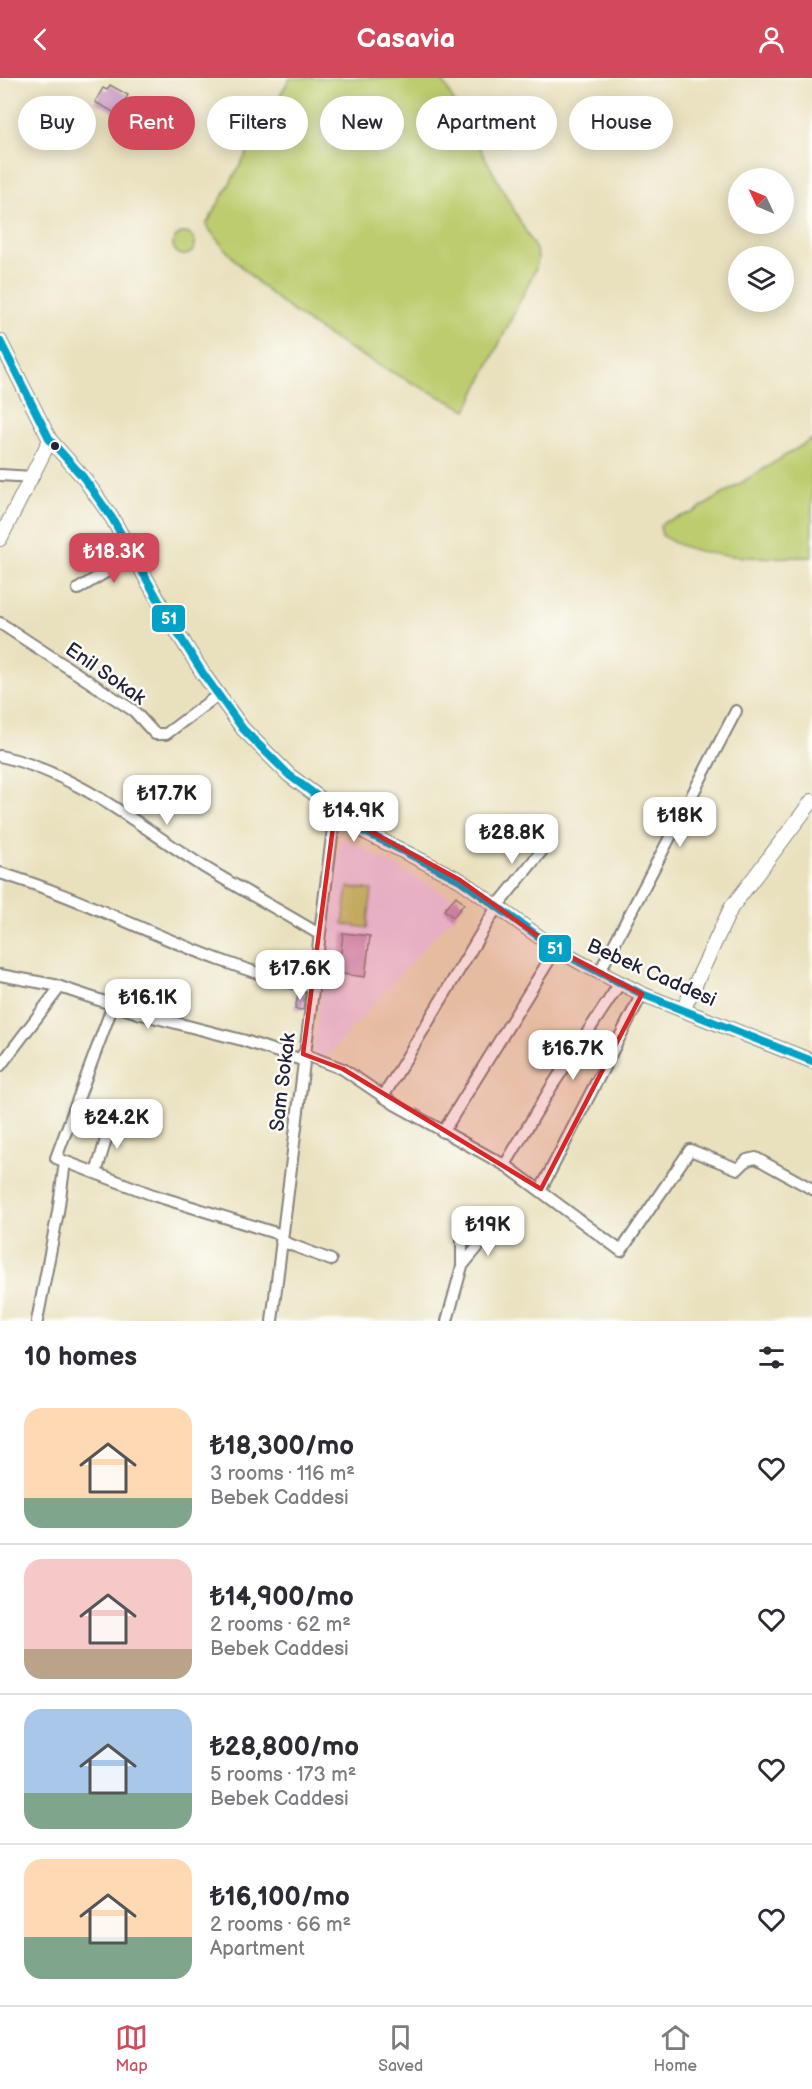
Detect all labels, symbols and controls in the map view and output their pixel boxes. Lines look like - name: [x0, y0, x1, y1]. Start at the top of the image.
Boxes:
- icon: back: [24, 23, 57, 56]
- text: Casavia: [357, 23, 455, 55]
- icon: person: [755, 23, 788, 56]
- chip: Buy: [18, 96, 96, 150]
- chip: Rent: [108, 96, 195, 150]
- chip: Filters: [207, 96, 308, 150]
- chip: New: [320, 96, 404, 150]
- chip: Apartment: [416, 96, 557, 150]
- chip: House: [569, 96, 673, 150]
- north arrow: [728, 168, 794, 234]
- map controls: [728, 168, 794, 312]
- button: layers: [728, 246, 794, 312]
- unlabelled marker: [49, 440, 61, 452]
- pin: ₺18.3K: [65, 533, 163, 584]
- text: ₺18.3K: [83, 540, 145, 564]
- line badge: 51: [151, 604, 186, 633]
- text: 51: [161, 610, 177, 629]
- street label: Enil Sokak: [61, 637, 150, 710]
- pin: ₺17.7K: [118, 775, 216, 826]
- text: ₺17.7K: [137, 782, 197, 806]
- pin: ₺14.9K: [305, 792, 403, 843]
- pin: ₺18K: [644, 797, 716, 848]
- text: ₺14.9K: [323, 799, 385, 823]
- text: ₺18K: [657, 804, 703, 828]
- pin: ₺28.8K: [463, 814, 561, 865]
- text: ₺28.8K: [479, 821, 545, 845]
- line badge: 51: [538, 934, 572, 963]
- street label: Bebek Caddesi: [583, 934, 720, 1012]
- text: 51: [547, 940, 563, 959]
- pin: ₺17.6K: [251, 950, 349, 1001]
- text: ₺17.6K: [269, 957, 331, 981]
- pin: ₺16.1K: [99, 979, 197, 1030]
- text: ₺16.1K: [119, 986, 177, 1010]
- pin: ₺16.7K: [524, 1030, 622, 1081]
- street label: Sam Sokak: [265, 1031, 301, 1133]
- text: ₺16.7K: [542, 1037, 604, 1061]
- pin: ₺24.2K: [68, 1099, 166, 1150]
- text: ₺24.2K: [85, 1106, 149, 1130]
- pin: ₺19K: [452, 1206, 524, 1257]
- text: ₺19K: [465, 1213, 511, 1237]
- icon: filters: [755, 1341, 788, 1374]
- text: 10 homes: [24, 1342, 137, 1373]
- text: ₺18,300/mo: [210, 1431, 354, 1462]
- icon: home: [72, 1432, 144, 1504]
- icon: heart: [755, 1452, 788, 1485]
- text: 3 rooms · 116 m²: [210, 1462, 355, 1486]
- text: Bebek Caddesi: [210, 1486, 349, 1510]
- text: ₺14,900/mo: [210, 1582, 354, 1613]
- icon: home: [72, 1583, 144, 1655]
- icon: heart: [755, 1603, 788, 1636]
- text: 2 rooms · 62 m²: [210, 1613, 351, 1637]
- text: Bebek Caddesi: [210, 1637, 349, 1661]
- text: ₺28,800/mo: [210, 1732, 359, 1763]
- icon: home: [72, 1733, 144, 1805]
- icon: heart: [755, 1753, 788, 1786]
- text: 5 rooms · 173 m²: [210, 1763, 356, 1787]
- text: Bebek Caddesi: [210, 1787, 349, 1811]
- text: ₺16,100/mo: [210, 1882, 350, 1913]
- icon: home: [72, 1883, 144, 1955]
- icon: heart: [755, 1903, 788, 1936]
- text: 2 rooms · 66 m²: [210, 1913, 351, 1937]
- text: Apartment: [210, 1937, 305, 1961]
- tab: Map: [115, 2021, 148, 2076]
- tab: Saved: [378, 2021, 423, 2076]
- tab: Home: [653, 2021, 697, 2076]

